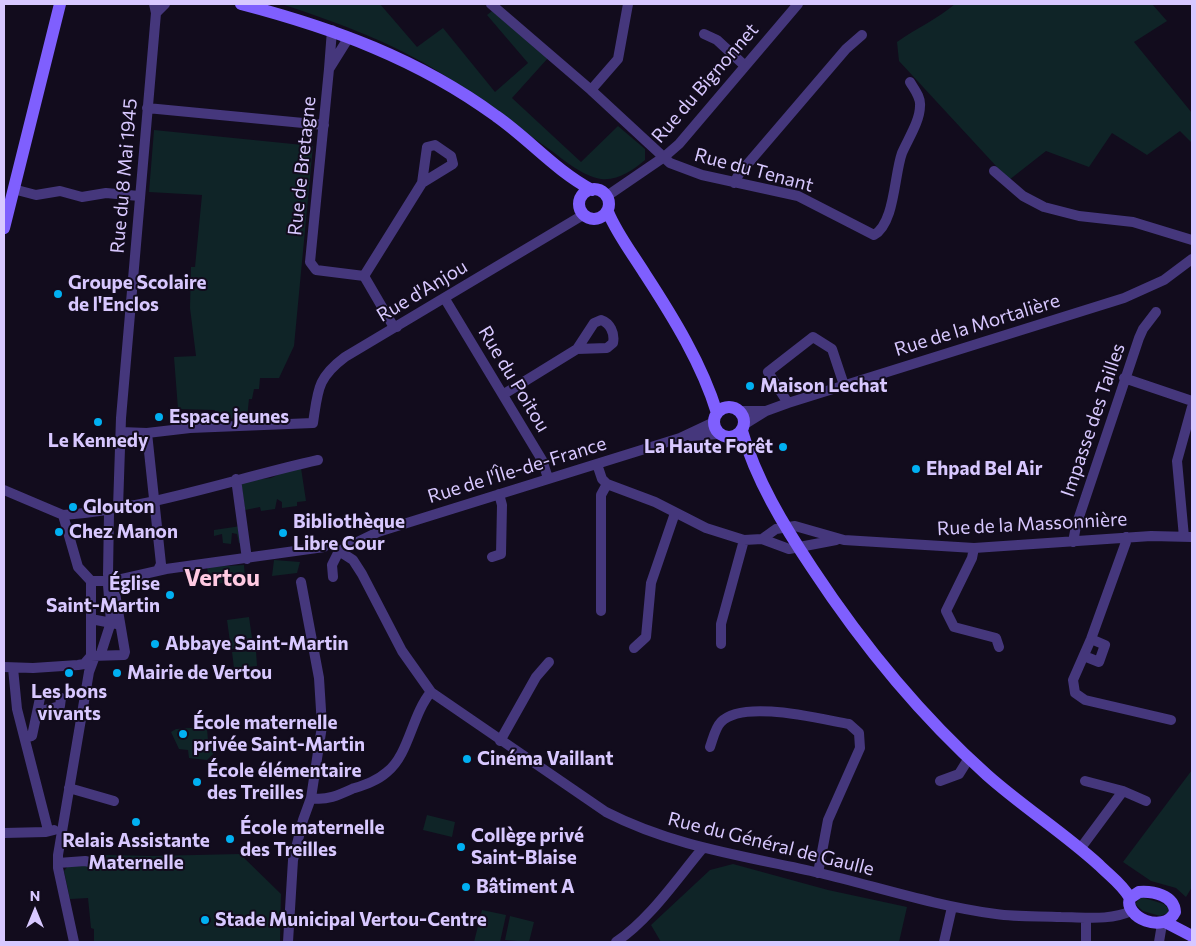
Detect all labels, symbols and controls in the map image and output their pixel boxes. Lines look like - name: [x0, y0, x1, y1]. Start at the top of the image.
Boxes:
- street label: Rue du Bignonnet: [647, 18, 763, 148]
- street label: Rue de Bretagne: [283, 95, 321, 237]
- street label: Rue du 8 Mai 1945: [106, 97, 142, 255]
- street label: Rue du Tenant: [692, 143, 816, 197]
- street label: Rue d'Anjou: [373, 255, 471, 327]
- place label: Groupe Scolaire de l'Enclos: [68, 272, 207, 316]
- marker: Groupe Scolaire de l'Enclos: [52, 288, 64, 300]
- street label: Rue de la Mortalière: [892, 289, 1062, 361]
- street label: Rue du Poitou: [473, 322, 555, 436]
- street label: Impasse des Tailles: [1056, 340, 1130, 500]
- place label: Maison Lechat: [760, 375, 888, 397]
- marker: Maison Lechat: [744, 380, 756, 392]
- place label: Espace jeunes: [169, 406, 289, 428]
- marker: Espace jeunes: [153, 411, 165, 423]
- marker: Le Kennedy: [92, 416, 104, 428]
- place label: Le Kennedy: [48, 430, 148, 452]
- street label: Rue de l'Île-de-France: [425, 432, 609, 508]
- place label: La Haute Forêt: [644, 436, 773, 458]
- marker: La Haute Forêt: [777, 441, 789, 453]
- place label: Ehpad Bel Air: [926, 458, 1042, 480]
- marker: Ehpad Bel Air: [910, 463, 922, 475]
- place label: Glouton: [83, 496, 155, 518]
- marker: Glouton: [67, 501, 79, 513]
- street label: Rue de la Massonnière: [936, 508, 1128, 540]
- place label: Bibliothèque Libre Cour: [293, 511, 405, 555]
- place label: Chez Manon: [69, 521, 178, 543]
- marker: Chez Manon: [53, 526, 65, 538]
- marker: Bibliothèque Libre Cour: [277, 527, 289, 539]
- district label: Vertou: [184, 564, 260, 592]
- place label: Église Saint-Martin: [46, 573, 160, 617]
- marker: Église Saint-Martin: [164, 589, 176, 601]
- place label: Abbaye Saint-Martin: [165, 633, 349, 655]
- marker: Abbaye Saint-Martin: [149, 638, 161, 650]
- place label: Mairie de Vertou: [127, 662, 272, 684]
- marker: Les bons vivants: [63, 667, 75, 679]
- marker: Mairie de Vertou: [111, 667, 123, 679]
- place label: Les bons vivants: [31, 681, 107, 725]
- place label: École maternelle privée Saint-Martin: [193, 712, 365, 756]
- marker: École maternelle privée Saint-Martin: [177, 728, 189, 740]
- place label: Cinéma Vaillant: [477, 748, 614, 770]
- marker: Cinéma Vaillant: [461, 753, 473, 765]
- place label: École élémentaire des Treilles: [207, 760, 361, 804]
- marker: École élémentaire des Treilles: [191, 776, 203, 788]
- street label: Rue du Général de Gaulle: [666, 807, 876, 881]
- marker: Relais Assistante Maternelle: [130, 816, 142, 828]
- place label: École maternelle des Treilles: [240, 817, 384, 861]
- place label: Collège privé Saint-Blaise: [471, 825, 584, 869]
- place label: Relais Assistante Maternelle: [62, 830, 210, 874]
- marker: École maternelle des Treilles: [224, 833, 236, 845]
- marker: Collège privé Saint-Blaise: [455, 841, 467, 853]
- place label: Bâtiment A: [476, 876, 575, 898]
- marker: Bâtiment A: [460, 881, 472, 893]
- north arrow: [10, 886, 60, 936]
- text: N: [30, 887, 40, 904]
- place label: Stade Municipal Vertou-Centre: [215, 909, 487, 931]
- marker: Stade Municipal Vertou-Centre: [199, 914, 211, 926]

